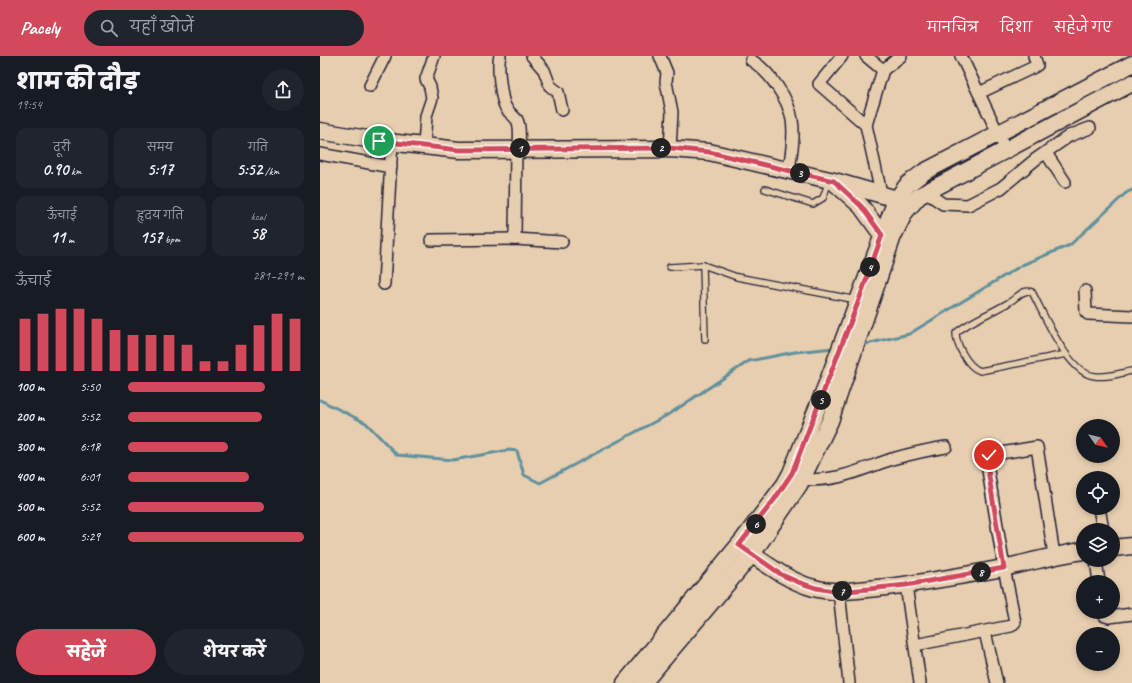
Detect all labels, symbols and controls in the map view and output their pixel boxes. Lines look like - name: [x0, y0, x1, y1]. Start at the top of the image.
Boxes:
- search box: [84, 10, 364, 46]
- text: Pacely: [20, 16, 60, 40]
- icon: search: [98, 17, 120, 39]
- text: यहाँ खोजें: [130, 18, 194, 37]
- text: मानचित्र: [927, 19, 978, 36]
- text: दिशा: [1000, 19, 1032, 36]
- text: सहेजे गए: [1054, 19, 1112, 36]
- text: शाम की दौड़: [16, 68, 138, 96]
- button: share: [262, 69, 304, 111]
- text: 19:54: [16, 97, 42, 113]
- pin: [362, 124, 396, 158]
- icon: arrive: [368, 130, 390, 152]
- pin: 1: [510, 138, 530, 158]
- pin: 2: [651, 138, 671, 158]
- text: दूरी: [53, 140, 71, 154]
- text: समय: [147, 140, 173, 154]
- text: गति: [248, 140, 268, 154]
- text: 1: [518, 141, 522, 155]
- text: 2: [659, 141, 663, 155]
- text: 0.90: [42, 159, 68, 180]
- text: 5:17: [147, 159, 173, 180]
- text: 5:52: [237, 159, 262, 180]
- pin: 3: [790, 163, 810, 183]
- text: km: [68, 164, 82, 178]
- text: /km: [262, 164, 279, 178]
- text: 3: [798, 166, 802, 180]
- text: ऊँचाई: [47, 208, 77, 222]
- text: हृदय गति: [137, 208, 183, 222]
- text: kcal: [251, 209, 265, 223]
- text: 58: [250, 223, 266, 244]
- text: 11: [50, 227, 65, 248]
- text: 157: [140, 227, 162, 248]
- text: m: [65, 232, 74, 246]
- text: bpm: [162, 232, 180, 246]
- pin: 4: [860, 257, 880, 277]
- text: 4: [868, 260, 872, 274]
- text: 281–291 m: [253, 268, 304, 284]
- text: ऊँचाई: [16, 273, 51, 289]
- text: 100 m: [16, 379, 44, 395]
- text: 5:50: [80, 379, 100, 395]
- pin: 5: [811, 390, 831, 410]
- text: 5: [819, 393, 823, 407]
- text: 200 m: [16, 409, 44, 425]
- text: 5:52: [80, 409, 100, 425]
- north arrow: [1076, 419, 1120, 463]
- map controls: [1076, 419, 1120, 671]
- pin: [972, 438, 1006, 472]
- text: 300 m: [16, 439, 44, 455]
- text: 6:18: [80, 439, 100, 455]
- icon: check: [978, 444, 1000, 466]
- text: 400 m: [16, 469, 44, 485]
- text: 6:01: [80, 469, 100, 485]
- button: locate: [1076, 471, 1120, 515]
- text: 500 m: [16, 499, 44, 515]
- text: 5:52: [80, 499, 100, 515]
- pin: 6: [746, 514, 766, 534]
- text: 6: [753, 517, 759, 531]
- button: layers: [1076, 523, 1120, 567]
- text: 600 m: [16, 529, 44, 545]
- text: 5:29: [80, 529, 100, 545]
- pin: 8: [971, 562, 991, 582]
- text: 8: [979, 565, 983, 579]
- button: +: [1076, 575, 1120, 619]
- pin: 7: [832, 581, 852, 601]
- text: 7: [840, 584, 844, 598]
- button: −: [1076, 627, 1120, 671]
- button: सहेजें: [16, 629, 156, 675]
- button: शेयर करें: [164, 629, 304, 675]

